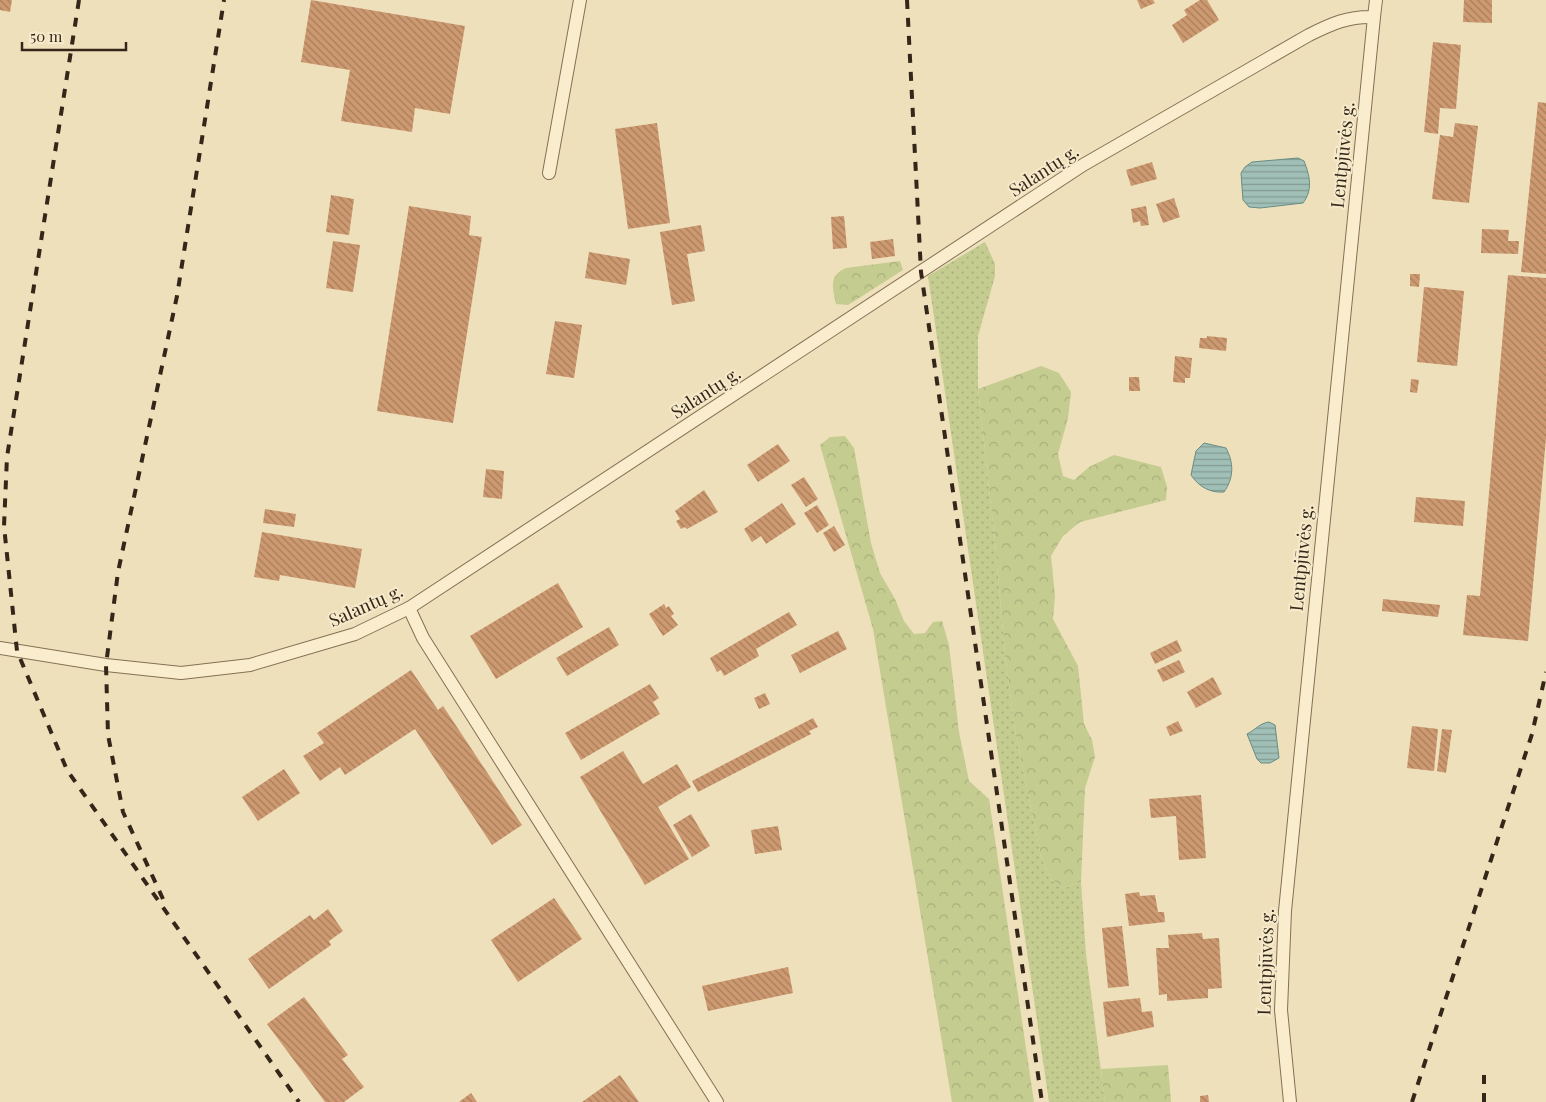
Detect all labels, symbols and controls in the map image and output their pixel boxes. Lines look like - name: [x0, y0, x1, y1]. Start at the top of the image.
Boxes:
- scale bar: [22, 20, 126, 52]
- text: 50 m: [30, 26, 63, 46]
- street label: Lentpjūvės g.: [1324, 101, 1360, 209]
- street label: Salantų g.: [1004, 139, 1083, 202]
- street label: Salantų g.: [666, 361, 745, 424]
- street label: Lentpjūvės g.: [1283, 504, 1319, 612]
- street label: Salantų g.: [325, 578, 407, 632]
- street label: Lentpjūvės g.: [1251, 908, 1279, 1016]

